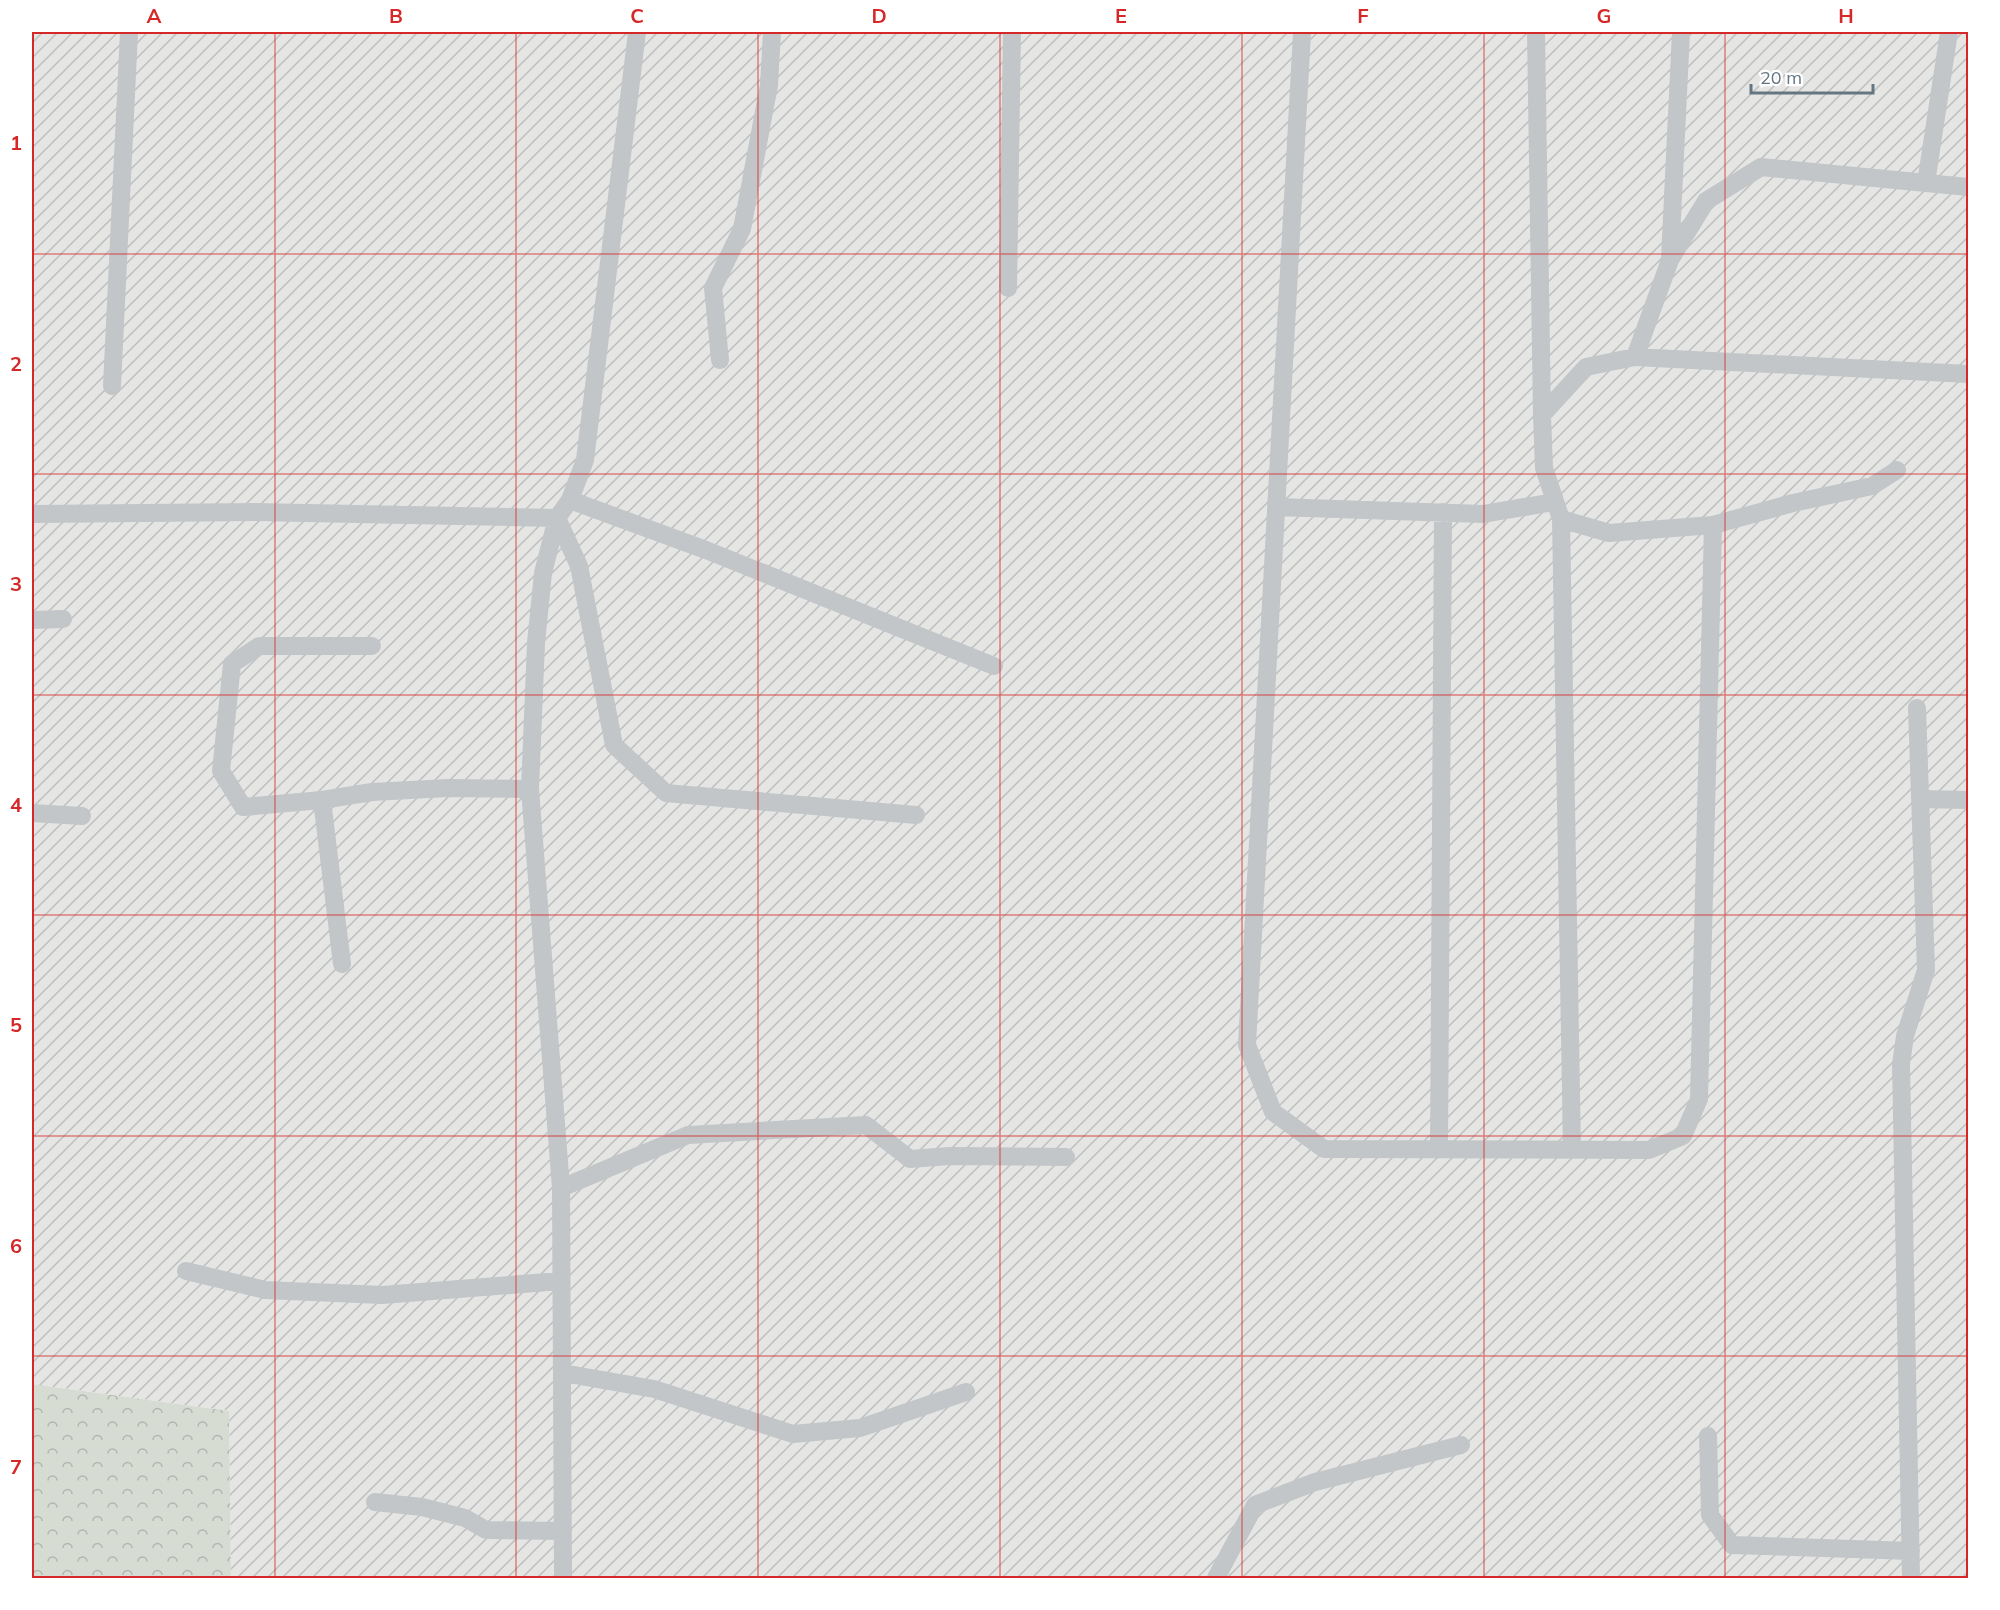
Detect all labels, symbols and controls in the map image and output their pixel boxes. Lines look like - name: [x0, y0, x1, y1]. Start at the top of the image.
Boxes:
- text: A: [147, 3, 162, 28]
- text: B: [389, 3, 403, 28]
- text: C: [630, 3, 644, 28]
- text: D: [871, 3, 887, 28]
- text: E: [1115, 3, 1127, 28]
- text: F: [1357, 3, 1369, 28]
- text: G: [1597, 3, 1611, 28]
- text: H: [1838, 3, 1854, 28]
- scale bar: [1751, 57, 1872, 95]
- text: 20 m: [1760, 66, 1802, 89]
- text: 1: [10, 130, 22, 155]
- text: 2: [10, 351, 22, 376]
- text: 3: [10, 571, 22, 596]
- text: 4: [10, 792, 22, 817]
- text: 5: [10, 1012, 22, 1037]
- text: 6: [10, 1233, 22, 1258]
- text: 7: [10, 1454, 22, 1479]

